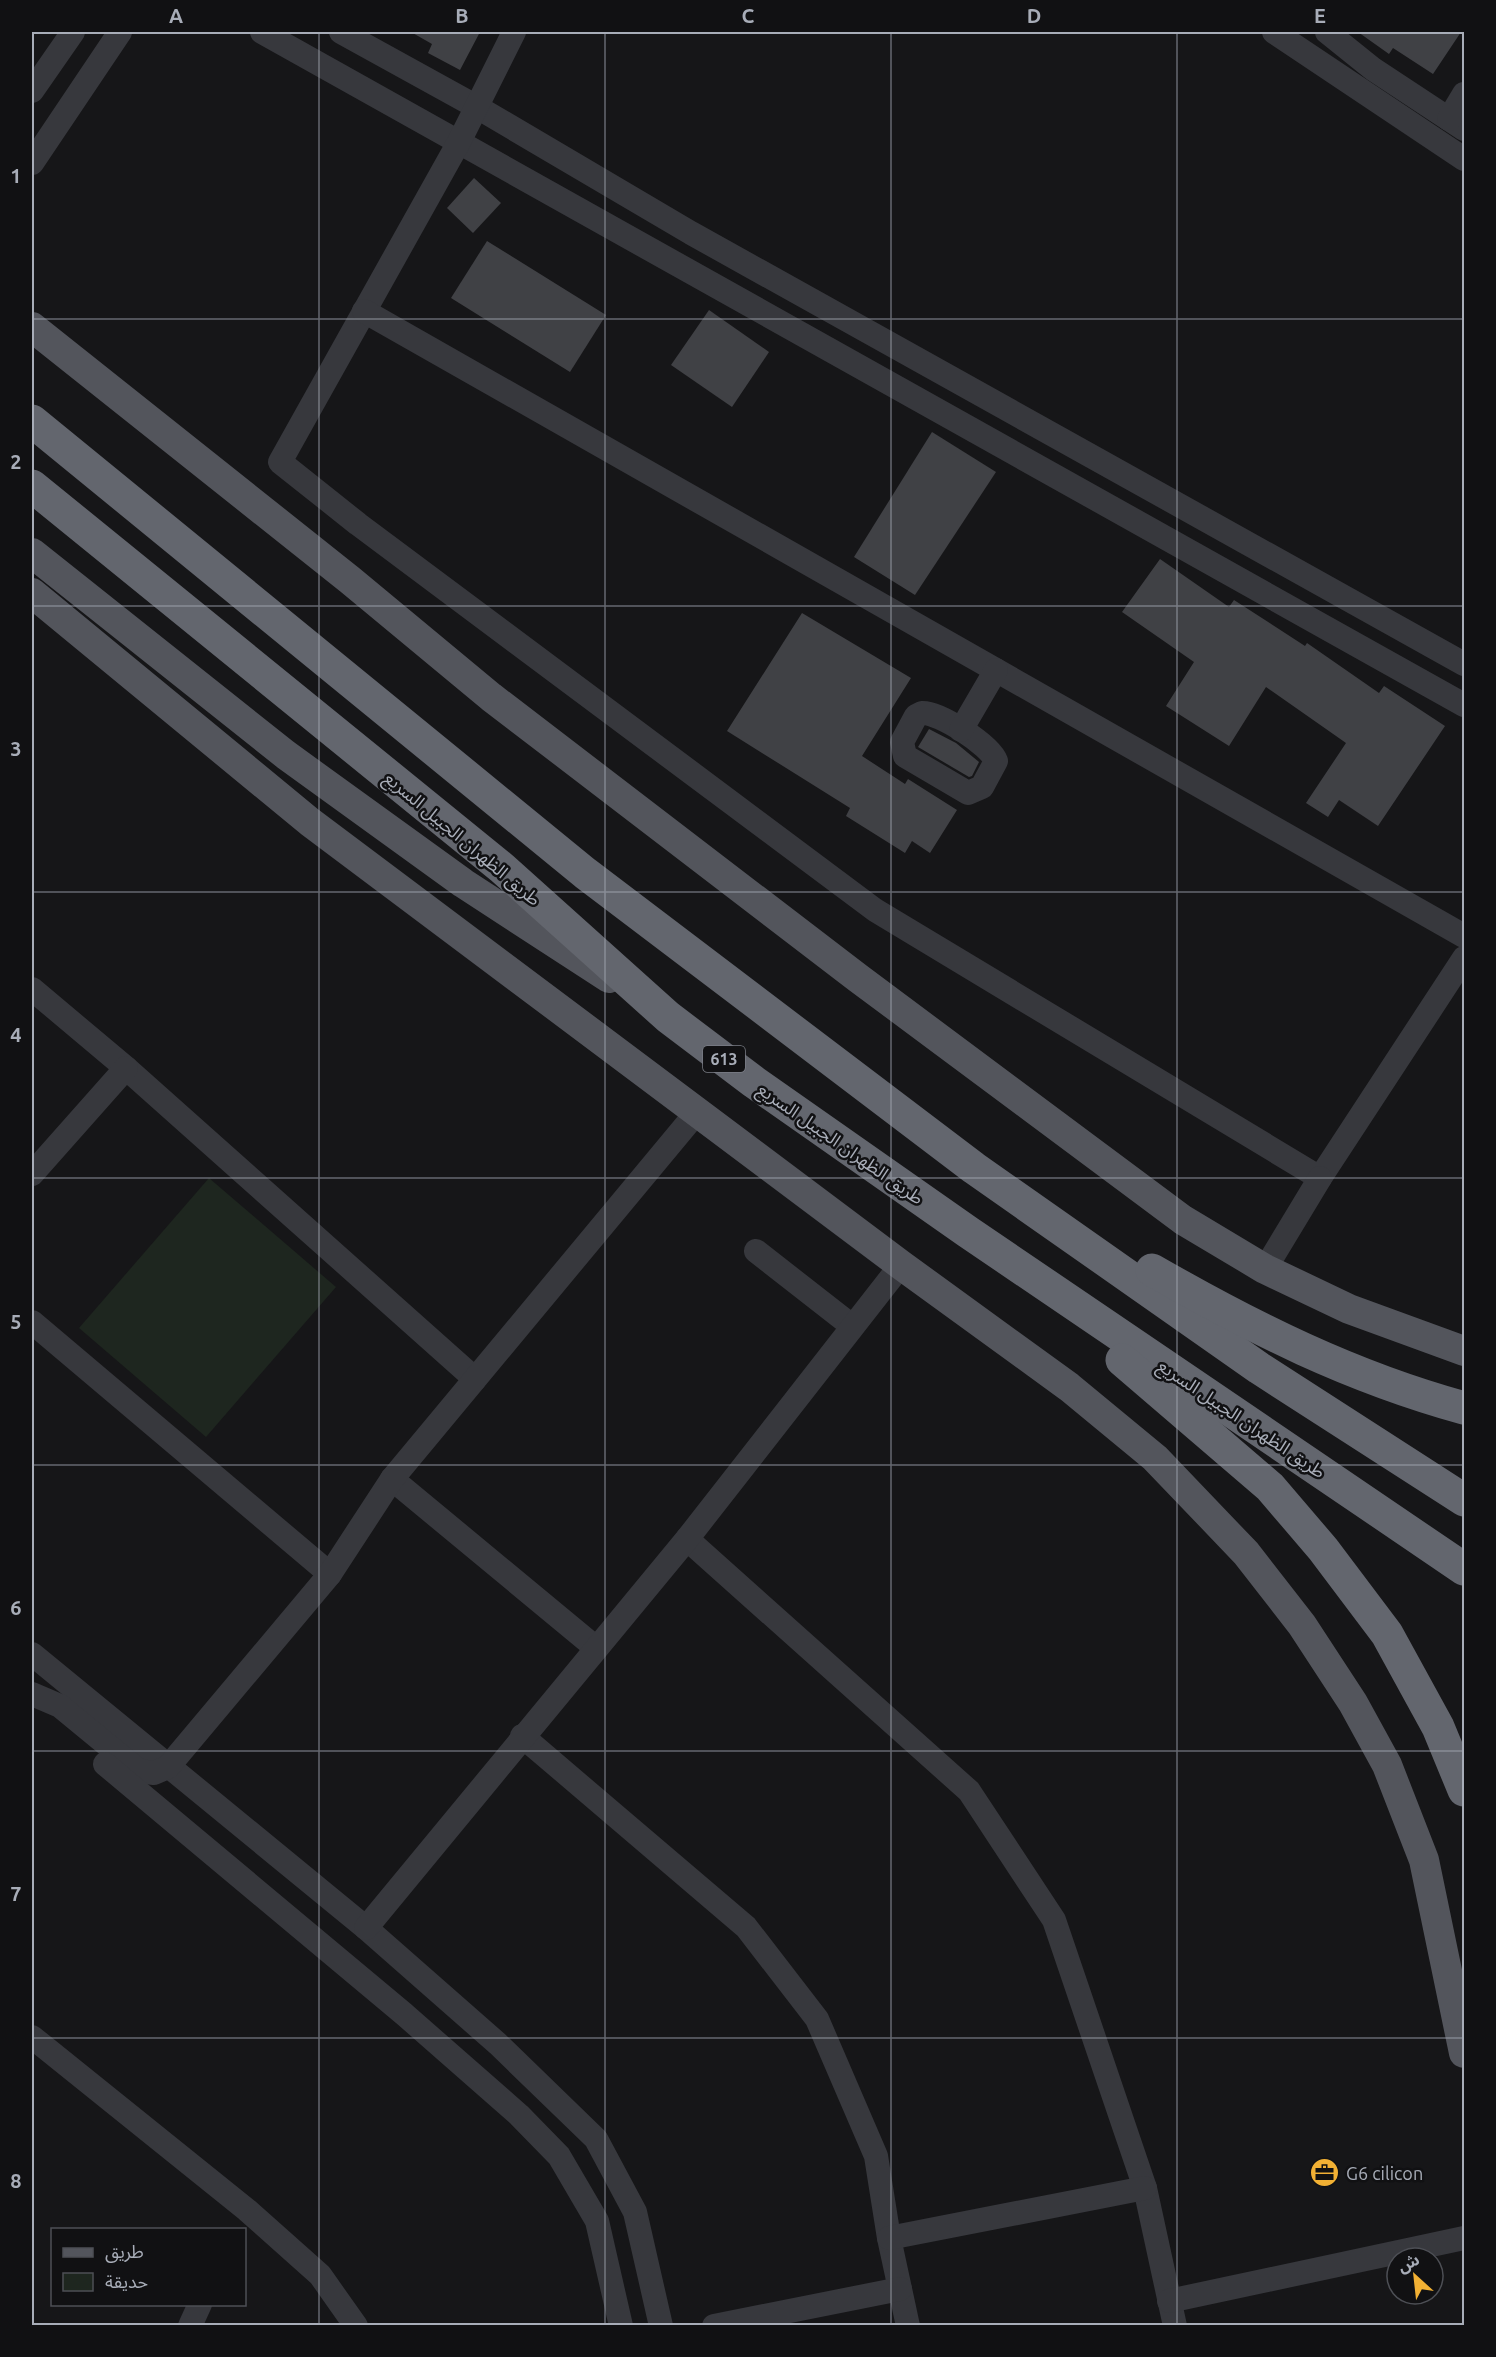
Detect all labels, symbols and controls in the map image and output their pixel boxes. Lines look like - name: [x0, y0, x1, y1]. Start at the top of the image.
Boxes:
- text: A: [169, 4, 183, 27]
- text: B: [455, 4, 469, 27]
- text: C: [742, 4, 755, 27]
- text: D: [1027, 4, 1041, 27]
- text: E: [1314, 4, 1326, 27]
- text: 1: [10, 164, 22, 187]
- text: 2: [10, 450, 22, 473]
- text: 3: [10, 737, 22, 760]
- street label: طريق الظهران الجبيل السريع: [378, 767, 545, 913]
- text: 4: [10, 1023, 22, 1046]
- road number: 613: [703, 1046, 745, 1072]
- street label: طريق الظهران الجبيل السريع: [752, 1078, 928, 1212]
- text: 5: [10, 1310, 22, 1333]
- street label: طريق الظهران الجبيل السريع: [1152, 1354, 1329, 1486]
- text: 6: [10, 1596, 22, 1619]
- text: 7: [10, 1882, 22, 1905]
- office icon: G6 cilicon: [1309, 2157, 1341, 2189]
- place label: G6 cilicon: [1346, 2163, 1423, 2183]
- text: 8: [10, 2169, 22, 2192]
- legend: [51, 2228, 246, 2306]
- text: طريق: [105, 2241, 144, 2263]
- north arrow: [1385, 2246, 1445, 2306]
- text: ش: [1394, 2250, 1423, 2277]
- text: حديقة: [105, 2271, 148, 2291]

